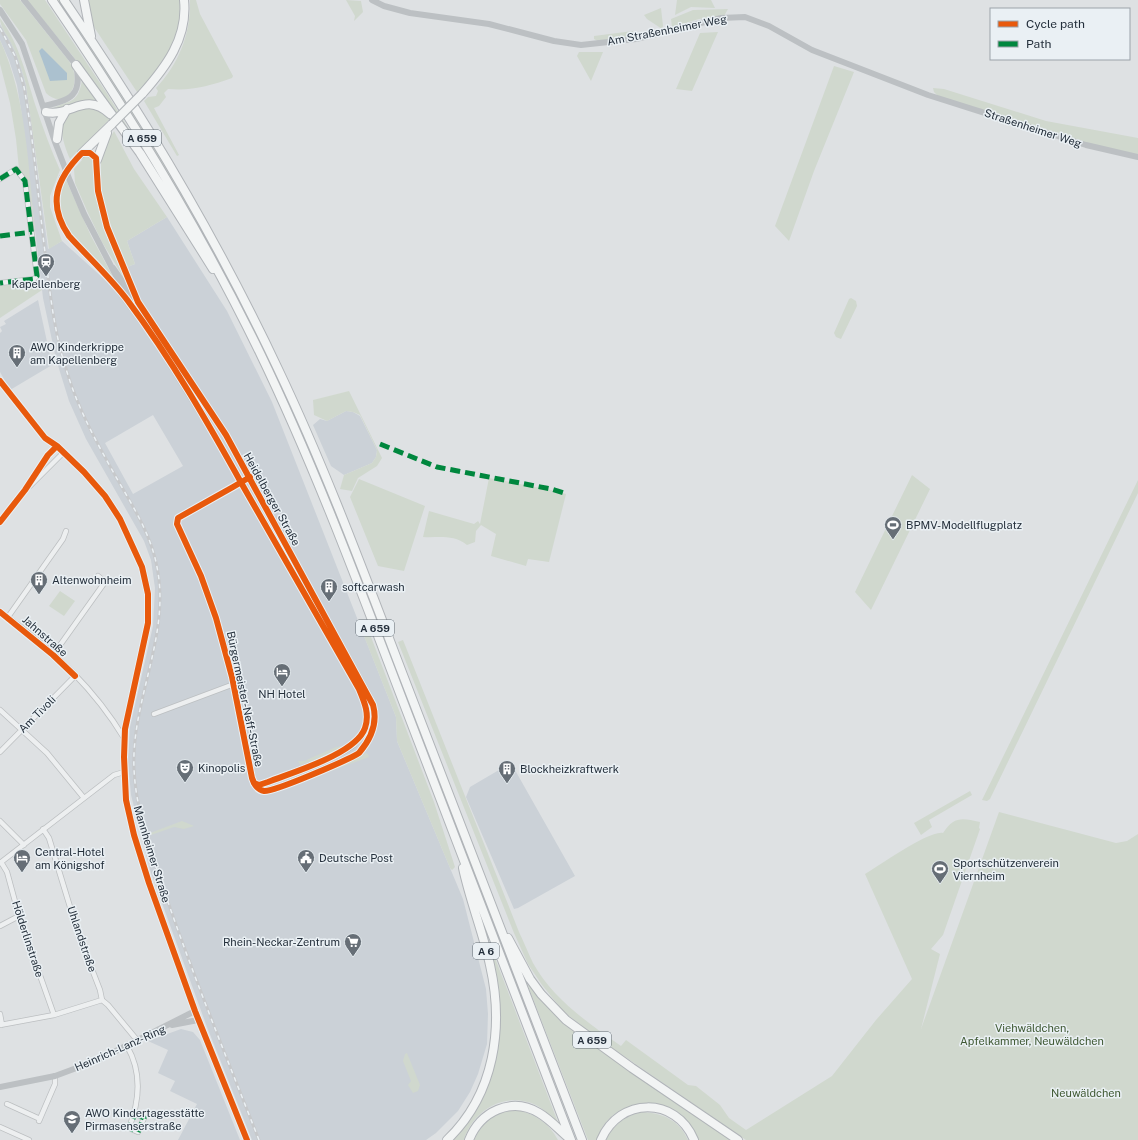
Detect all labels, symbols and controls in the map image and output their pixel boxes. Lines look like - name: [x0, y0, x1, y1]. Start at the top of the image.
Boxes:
- legend: [990, 8, 1130, 60]
- street label: Am Straßenheimer Weg: [606, 12, 728, 47]
- text: Cycle path: [1026, 17, 1085, 31]
- text: Path: [1026, 37, 1052, 51]
- street label: Straßenheimer Weg: [983, 107, 1083, 149]
- road number: A 659: [123, 130, 161, 146]
- station icon: Kapellenberg: [36, 252, 56, 277]
- place label: Kapellenberg: [12, 278, 81, 290]
- place label: AWO Kinderkrippe am Kapellenberg: [30, 341, 124, 366]
- building icon: AWO Kinderkrippe am Kapellenberg: [7, 343, 27, 368]
- street label: Heidelberger Straße: [241, 450, 303, 548]
- sports icon: BPMV-Modellflugplatz: [883, 515, 903, 540]
- place label: BPMV-Modellflugplatz: [906, 519, 1022, 531]
- building icon: Altenwohnheim: [29, 570, 49, 595]
- place label: Altenwohnheim: [52, 574, 132, 586]
- building icon: softcarwash: [319, 577, 339, 602]
- place label: softcarwash: [342, 581, 405, 593]
- street label: Jahnstraße: [20, 613, 70, 659]
- road number: A 659: [356, 620, 394, 636]
- street label: Bürgermeister-Neff-Straße: [225, 630, 265, 768]
- hotel icon: NH Hotel: [272, 662, 292, 687]
- place label: NH Hotel: [258, 688, 306, 700]
- street label: Am Tivoli: [16, 693, 58, 735]
- theatre icon: Kinopolis: [175, 758, 195, 783]
- building icon: Blockheizkraftwerk: [497, 759, 517, 784]
- place label: Kinopolis: [198, 762, 246, 774]
- place label: Blockheizkraftwerk: [520, 763, 619, 775]
- street label: Mannheimer Straße: [132, 804, 172, 904]
- place label: Central-Hotel am Königshof: [35, 846, 105, 871]
- hotel icon: Central-Hotel am Königshof: [12, 848, 32, 873]
- public building icon: Deutsche Post: [296, 848, 316, 873]
- place label: Deutsche Post: [319, 852, 393, 864]
- place label: Sportschützenverein Viernheim: [953, 857, 1059, 882]
- sports icon: Sportschützenverein Viernheim: [930, 859, 950, 884]
- street label: Hölderlinstraße: [10, 899, 46, 979]
- street label: Uhlandstraße: [65, 904, 99, 974]
- supermarket icon: Rhein-Neckar-Zentrum: [343, 932, 363, 957]
- place label: Rhein-Neckar-Zentrum: [223, 936, 340, 948]
- road number: A 6: [473, 943, 499, 959]
- street label: Heinrich-Lanz-Ring: [73, 1022, 167, 1073]
- park label: Viehwäldchen, Apfelkammer, Neuwäldchen: [960, 1022, 1104, 1047]
- road number: A 659: [573, 1032, 611, 1048]
- park label: Neuwäldchen: [1051, 1087, 1121, 1099]
- place label: AWO Kindertagesstätte Pirmasenserstraße: [85, 1107, 205, 1132]
- school or university icon: AWO Kindertagesstätte Pirmasenserstraße: [62, 1109, 82, 1134]

